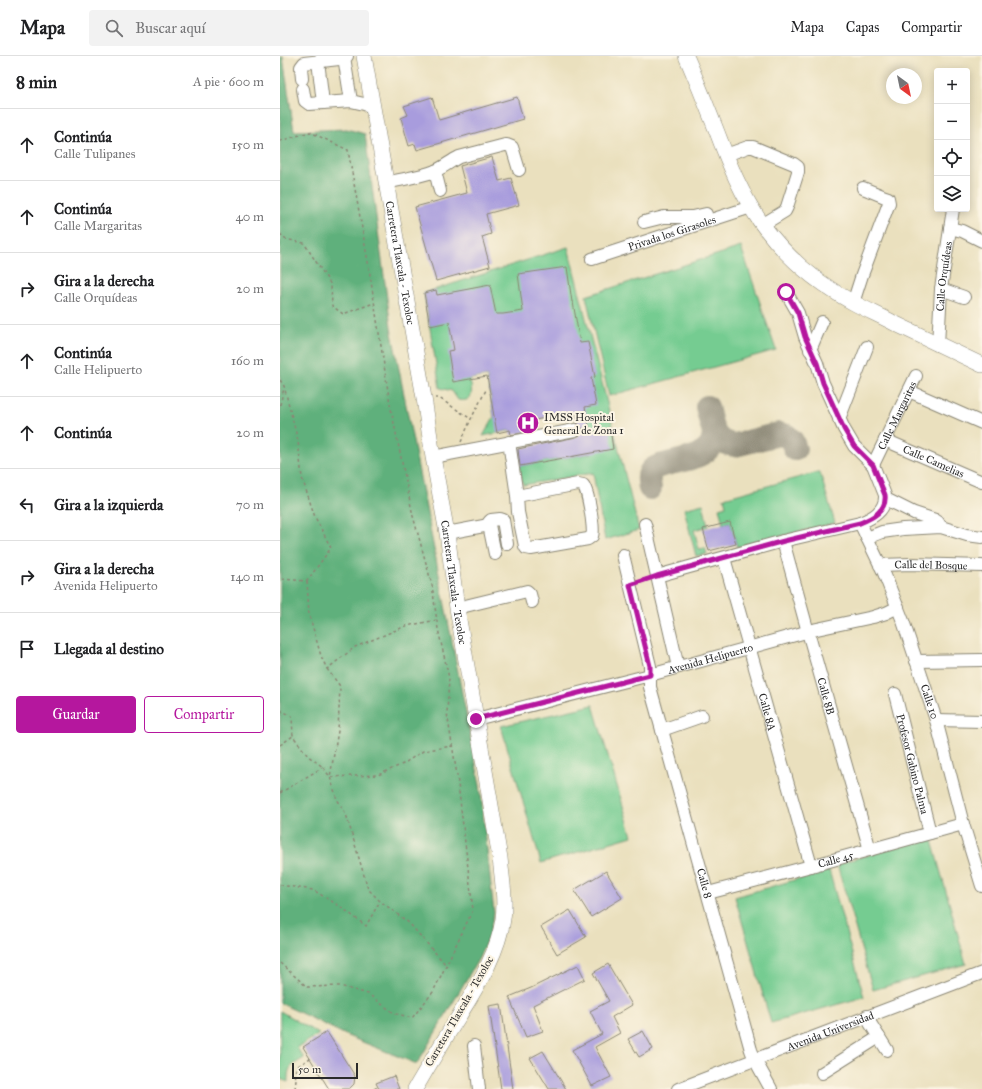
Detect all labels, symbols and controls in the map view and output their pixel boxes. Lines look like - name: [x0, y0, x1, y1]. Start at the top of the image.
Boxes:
- search box: [89, 10, 369, 46]
- text: Mapa: [20, 16, 65, 39]
- icon: search: [103, 17, 125, 39]
- text: Buscar aquí: [135, 19, 206, 37]
- text: Mapa: [791, 19, 824, 36]
- text: Capas: [846, 19, 879, 36]
- text: Compartir: [901, 19, 962, 36]
- north arrow: [886, 68, 922, 104]
- map controls: [934, 68, 970, 212]
- button: +: [934, 68, 970, 104]
- text: 8 min: [16, 72, 57, 93]
- text: A pie · 600 m: [193, 74, 264, 90]
- button: −: [934, 104, 970, 140]
- text: Continúa: [54, 128, 112, 146]
- icon: ahead: [16, 134, 38, 156]
- text: 150 m: [232, 137, 264, 153]
- button: locate: [934, 140, 970, 176]
- text: Calle Tulipanes: [54, 146, 135, 162]
- button: layers: [934, 176, 970, 212]
- text: Continúa: [54, 200, 112, 218]
- street label: Carretera Tlaxcala - Texoloc: [383, 200, 417, 326]
- icon: ahead: [16, 206, 38, 228]
- text: 40 m: [235, 209, 264, 225]
- street label: Privada los Girasoles: [626, 213, 718, 254]
- text: Calle Margaritas: [54, 218, 142, 234]
- street label: Calle Orquídeas: [934, 240, 955, 312]
- text: Gira a la derecha: [54, 272, 154, 290]
- icon: right: [16, 278, 38, 300]
- text: 20 m: [236, 281, 264, 297]
- route start: [777, 283, 795, 301]
- text: Calle Orquídeas: [54, 290, 137, 306]
- text: Continúa: [54, 344, 112, 362]
- icon: ahead: [16, 350, 38, 372]
- text: 160 m: [231, 353, 264, 369]
- text: Calle Helipuerto: [54, 362, 142, 378]
- street label: Calle Margaritas: [875, 379, 919, 452]
- hospital icon: IMSS Hospital General de Zona 1: [515, 410, 541, 436]
- place label: IMSS Hospital General de Zona 1: [544, 411, 624, 437]
- icon: ahead: [16, 422, 38, 444]
- text: Continúa: [54, 424, 112, 442]
- text: 20 m: [236, 425, 264, 441]
- street label: Calle Camelias: [901, 442, 966, 481]
- icon: left: [16, 494, 38, 516]
- text: Gira a la izquierda: [54, 496, 163, 514]
- text: 70 m: [236, 497, 264, 513]
- street label: Carretera Tlaxcala - Texoloc: [438, 519, 469, 646]
- street label: Calle del Bosque: [894, 558, 968, 573]
- text: Gira a la derecha: [54, 560, 154, 578]
- icon: right: [16, 566, 38, 588]
- text: 140 m: [230, 569, 264, 585]
- text: Avenida Helipuerto: [54, 578, 158, 594]
- icon: arrive: [16, 638, 38, 660]
- text: Llegada al destino: [54, 640, 164, 658]
- street label: Avenida Helipuerto: [665, 641, 755, 677]
- street label: Calle 8B: [814, 676, 837, 716]
- street label: Calle 10: [918, 683, 941, 721]
- street label: Calle 8A: [756, 692, 779, 733]
- button: Guardar: [16, 696, 136, 733]
- button: Compartir: [144, 696, 264, 733]
- route end: [467, 710, 485, 728]
- street label: Profesor Gabino Palma: [893, 712, 931, 816]
- street label: Calle 45: [816, 849, 855, 871]
- street label: Calle 8: [694, 867, 715, 900]
- street label: Carretera Tlaxcala - Texoloc: [422, 953, 497, 1069]
- street label: Avenida Universidad: [784, 1009, 876, 1054]
- scale bar: [292, 1061, 358, 1080]
- text: 50 m: [298, 1063, 321, 1076]

